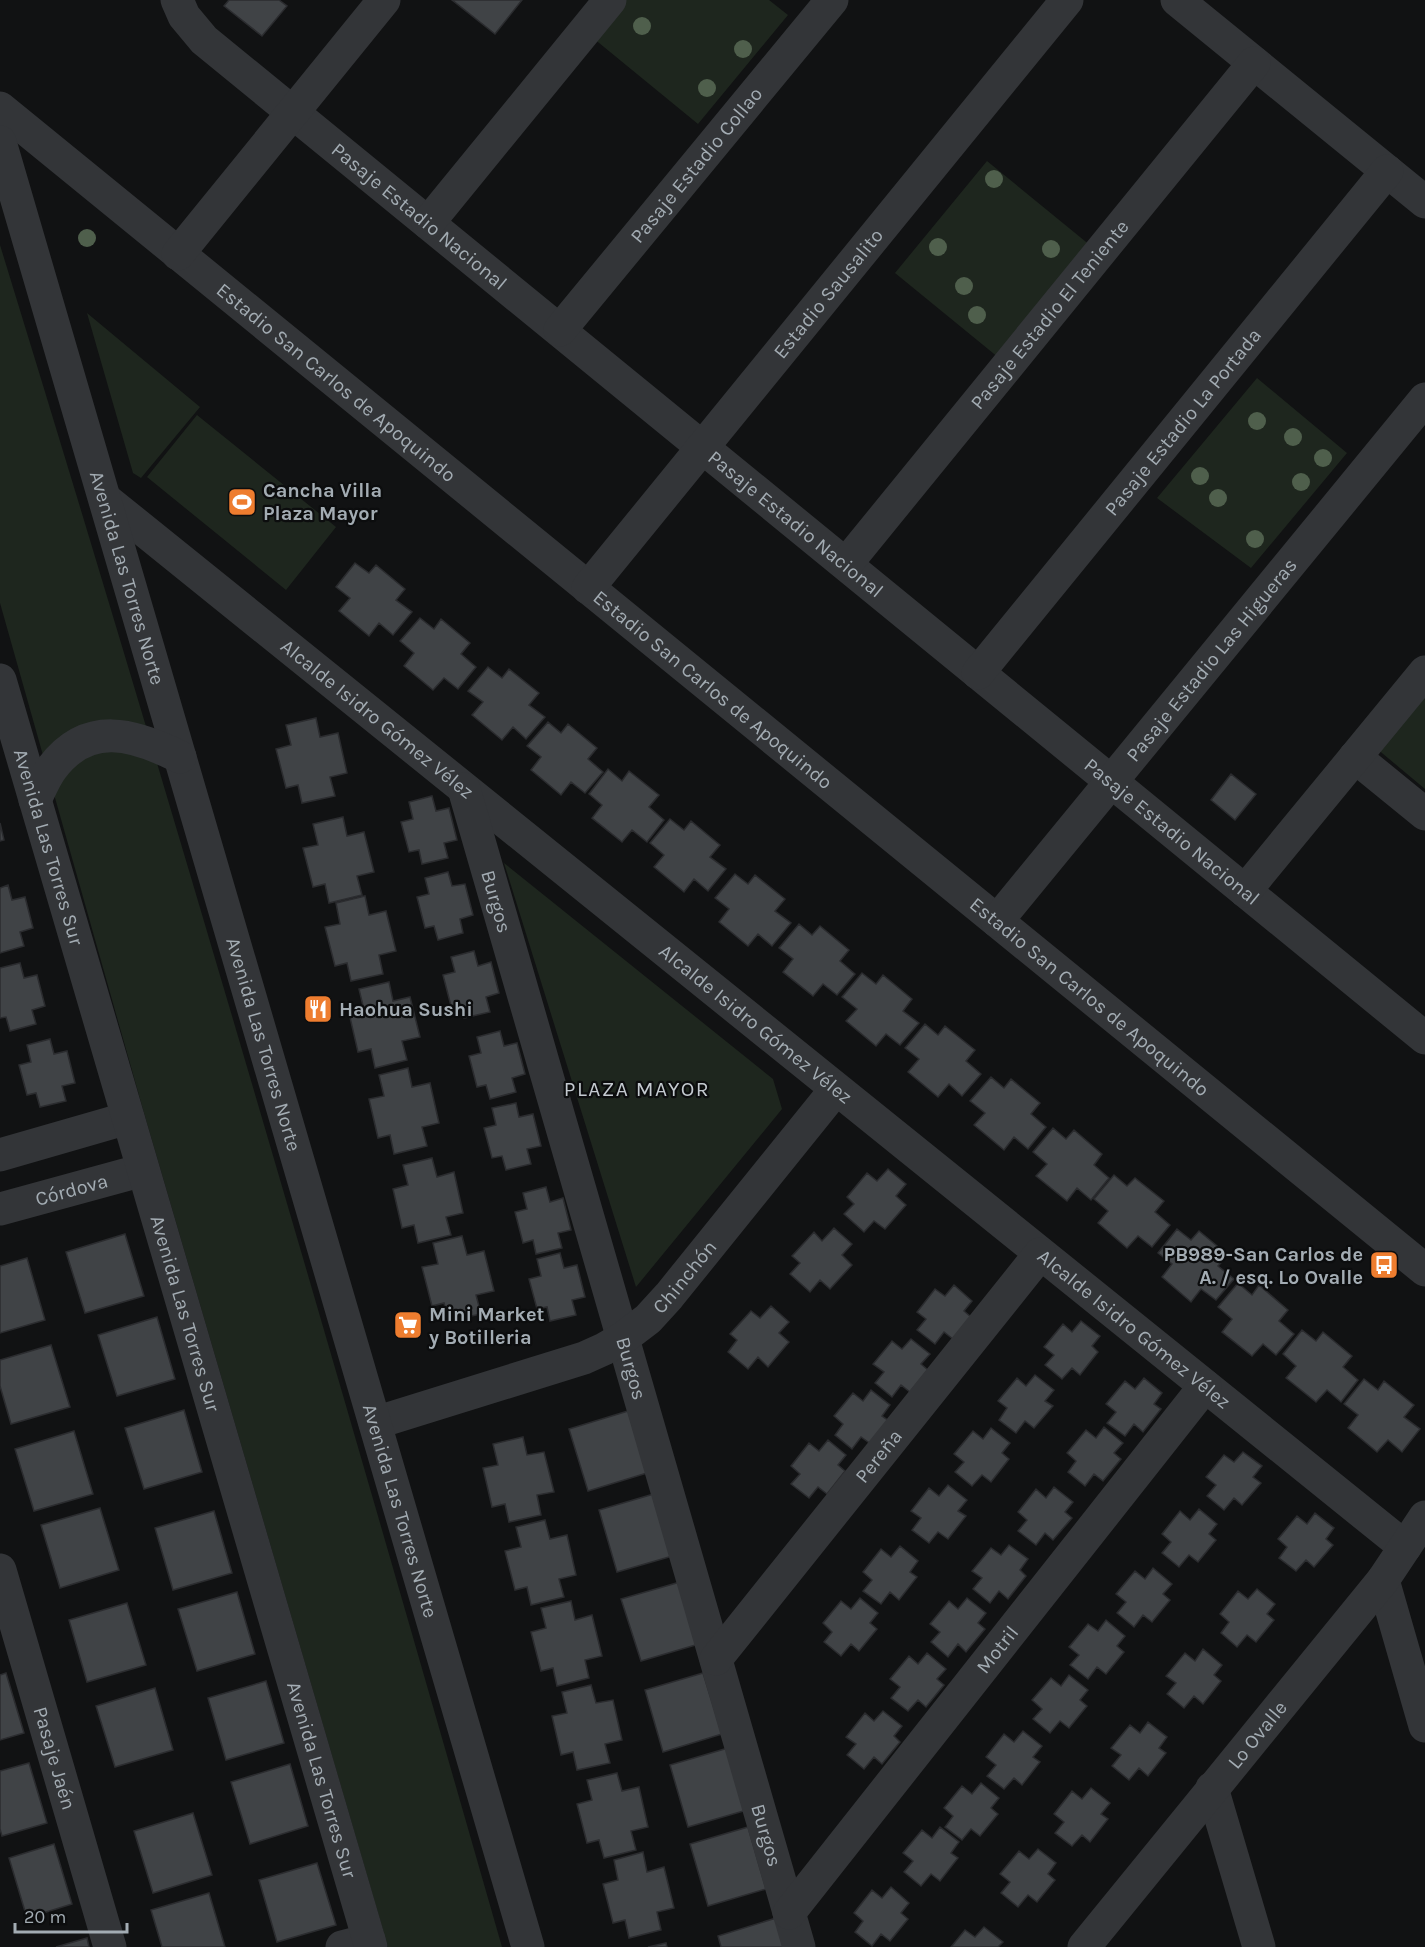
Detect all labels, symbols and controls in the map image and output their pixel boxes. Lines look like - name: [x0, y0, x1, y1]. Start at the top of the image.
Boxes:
- street label: Pasaje Estadio Collao: [626, 83, 767, 248]
- street label: Pasaje Estadio Nacional: [327, 138, 511, 295]
- street label: Pasaje Estadio El Teniente: [966, 215, 1134, 414]
- street label: Estadio Sausalito: [769, 224, 888, 363]
- street label: Estadio San Carlos de Apoquindo: [212, 278, 460, 487]
- street label: Pasaje Estadio La Portada: [1100, 324, 1266, 520]
- street label: Pasaje Estadio Nacional: [703, 446, 888, 602]
- street label: Avenida Las Torres Norte: [85, 468, 169, 688]
- place label: Cancha Villa Plaza Mayor: [263, 479, 382, 525]
- sports icon: Cancha Villa Plaza Mayor: [226, 486, 258, 518]
- street label: Pasaje Estadio Las Higueras: [1122, 554, 1302, 766]
- street label: Estadio San Carlos de Apoquindo: [588, 586, 837, 794]
- street label: Alcalde Isidro Gómez Vélez: [276, 634, 478, 804]
- street label: Avenida Las Torres Sur: [9, 746, 88, 949]
- street label: Pasaje Estadio Nacional: [1080, 753, 1264, 910]
- street label: Burgos: [476, 867, 516, 936]
- street label: Estadio San Carlos de Apoquindo: [965, 893, 1214, 1101]
- street label: Avenida Las Torres Norte: [221, 935, 306, 1154]
- street label: Alcalde Isidro Gómez Vélez: [654, 939, 857, 1109]
- restaurant icon: Haohua Sushi: [302, 993, 334, 1025]
- place label: Haohua Sushi: [339, 998, 473, 1021]
- district label: PLAZA MAYOR: [564, 1077, 710, 1101]
- street label: Córdova: [33, 1169, 110, 1211]
- street label: Avenida Las Torres Sur: [145, 1213, 225, 1415]
- street label: Chinchón: [648, 1236, 721, 1318]
- place label: PB989-San Carlos de A. / esq. Lo Ovalle: [1164, 1243, 1363, 1289]
- street label: Alcalde Isidro Gómez Vélez: [1033, 1244, 1235, 1414]
- bus stop icon: PB989-San Carlos de A. / esq. Lo Ovalle: [1368, 1249, 1400, 1281]
- place label: Mini Market y Botilleria: [429, 1303, 545, 1349]
- supermarket icon: Mini Market y Botilleria: [392, 1309, 424, 1341]
- street label: Burgos: [611, 1334, 651, 1402]
- street label: Avenida Las Torres Norte: [358, 1401, 442, 1620]
- street label: Pereña: [850, 1425, 907, 1488]
- street label: Motril: [972, 1621, 1023, 1678]
- street label: Avenida Las Torres Sur: [282, 1679, 361, 1882]
- street label: Lo Ovalle: [1223, 1696, 1292, 1773]
- street label: Pasaje Jaén: [28, 1704, 80, 1813]
- street label: Burgos: [746, 1801, 786, 1869]
- scale bar: [15, 1896, 128, 1934]
- text: 20 m: [24, 1906, 66, 1928]

